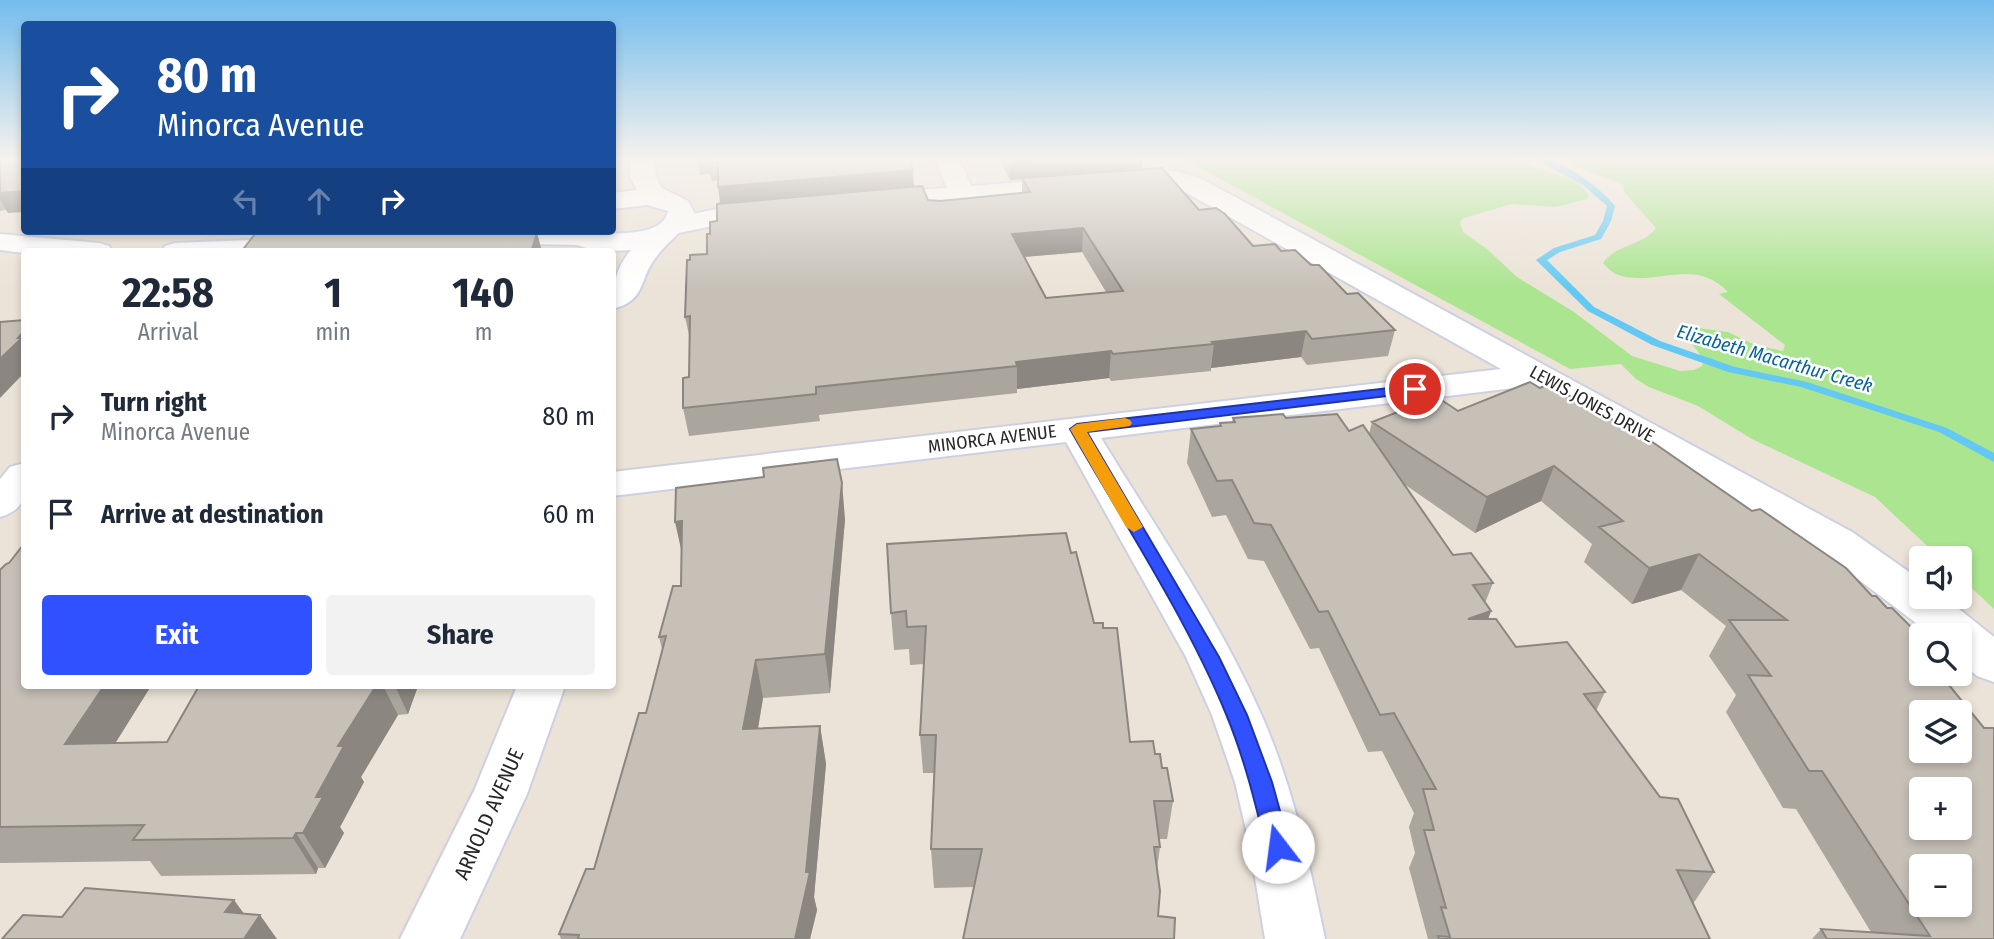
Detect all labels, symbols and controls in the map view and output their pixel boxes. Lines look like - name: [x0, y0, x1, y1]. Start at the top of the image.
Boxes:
- text: 80 m: [157, 46, 257, 105]
- icon: right: [42, 49, 133, 140]
- text: Minorca Avenue: [157, 106, 365, 144]
- icon: left: [227, 182, 265, 220]
- icon: ahead: [300, 182, 338, 220]
- icon: right: [373, 182, 411, 220]
- text: 22:58: [122, 268, 214, 318]
- text: 1: [324, 268, 342, 318]
- text: 140: [452, 268, 515, 318]
- text: Arrival: [138, 318, 199, 346]
- text: min: [315, 318, 351, 346]
- text: m: [475, 318, 492, 346]
- water label: Elizabeth Macarthur Creek: [1674, 320, 1875, 397]
- pin: [1385, 359, 1445, 419]
- street label: LEWIS JONES DRIVE: [1526, 361, 1658, 447]
- icon: arrive: [1396, 370, 1434, 408]
- text: Turn right: [101, 387, 207, 418]
- icon: right: [42, 397, 80, 435]
- text: 80 m: [542, 401, 595, 432]
- text: Minorca Avenue: [101, 418, 250, 446]
- street label: MINORCA AVENUE: [927, 420, 1057, 458]
- icon: arrive: [42, 495, 80, 533]
- text: Arrive at destination: [101, 499, 324, 530]
- text: 60 m: [542, 499, 595, 530]
- map controls: [1909, 546, 1972, 917]
- button: sound: [1909, 546, 1972, 609]
- button: Exit: [42, 595, 312, 675]
- button: Share: [326, 595, 595, 675]
- button: search: [1909, 623, 1972, 686]
- button: layers: [1909, 700, 1972, 763]
- street label: ARNOLD AVENUE: [448, 744, 530, 884]
- button: +: [1909, 777, 1972, 840]
- position arrow: [1241, 810, 1315, 884]
- button: −: [1909, 854, 1972, 917]

